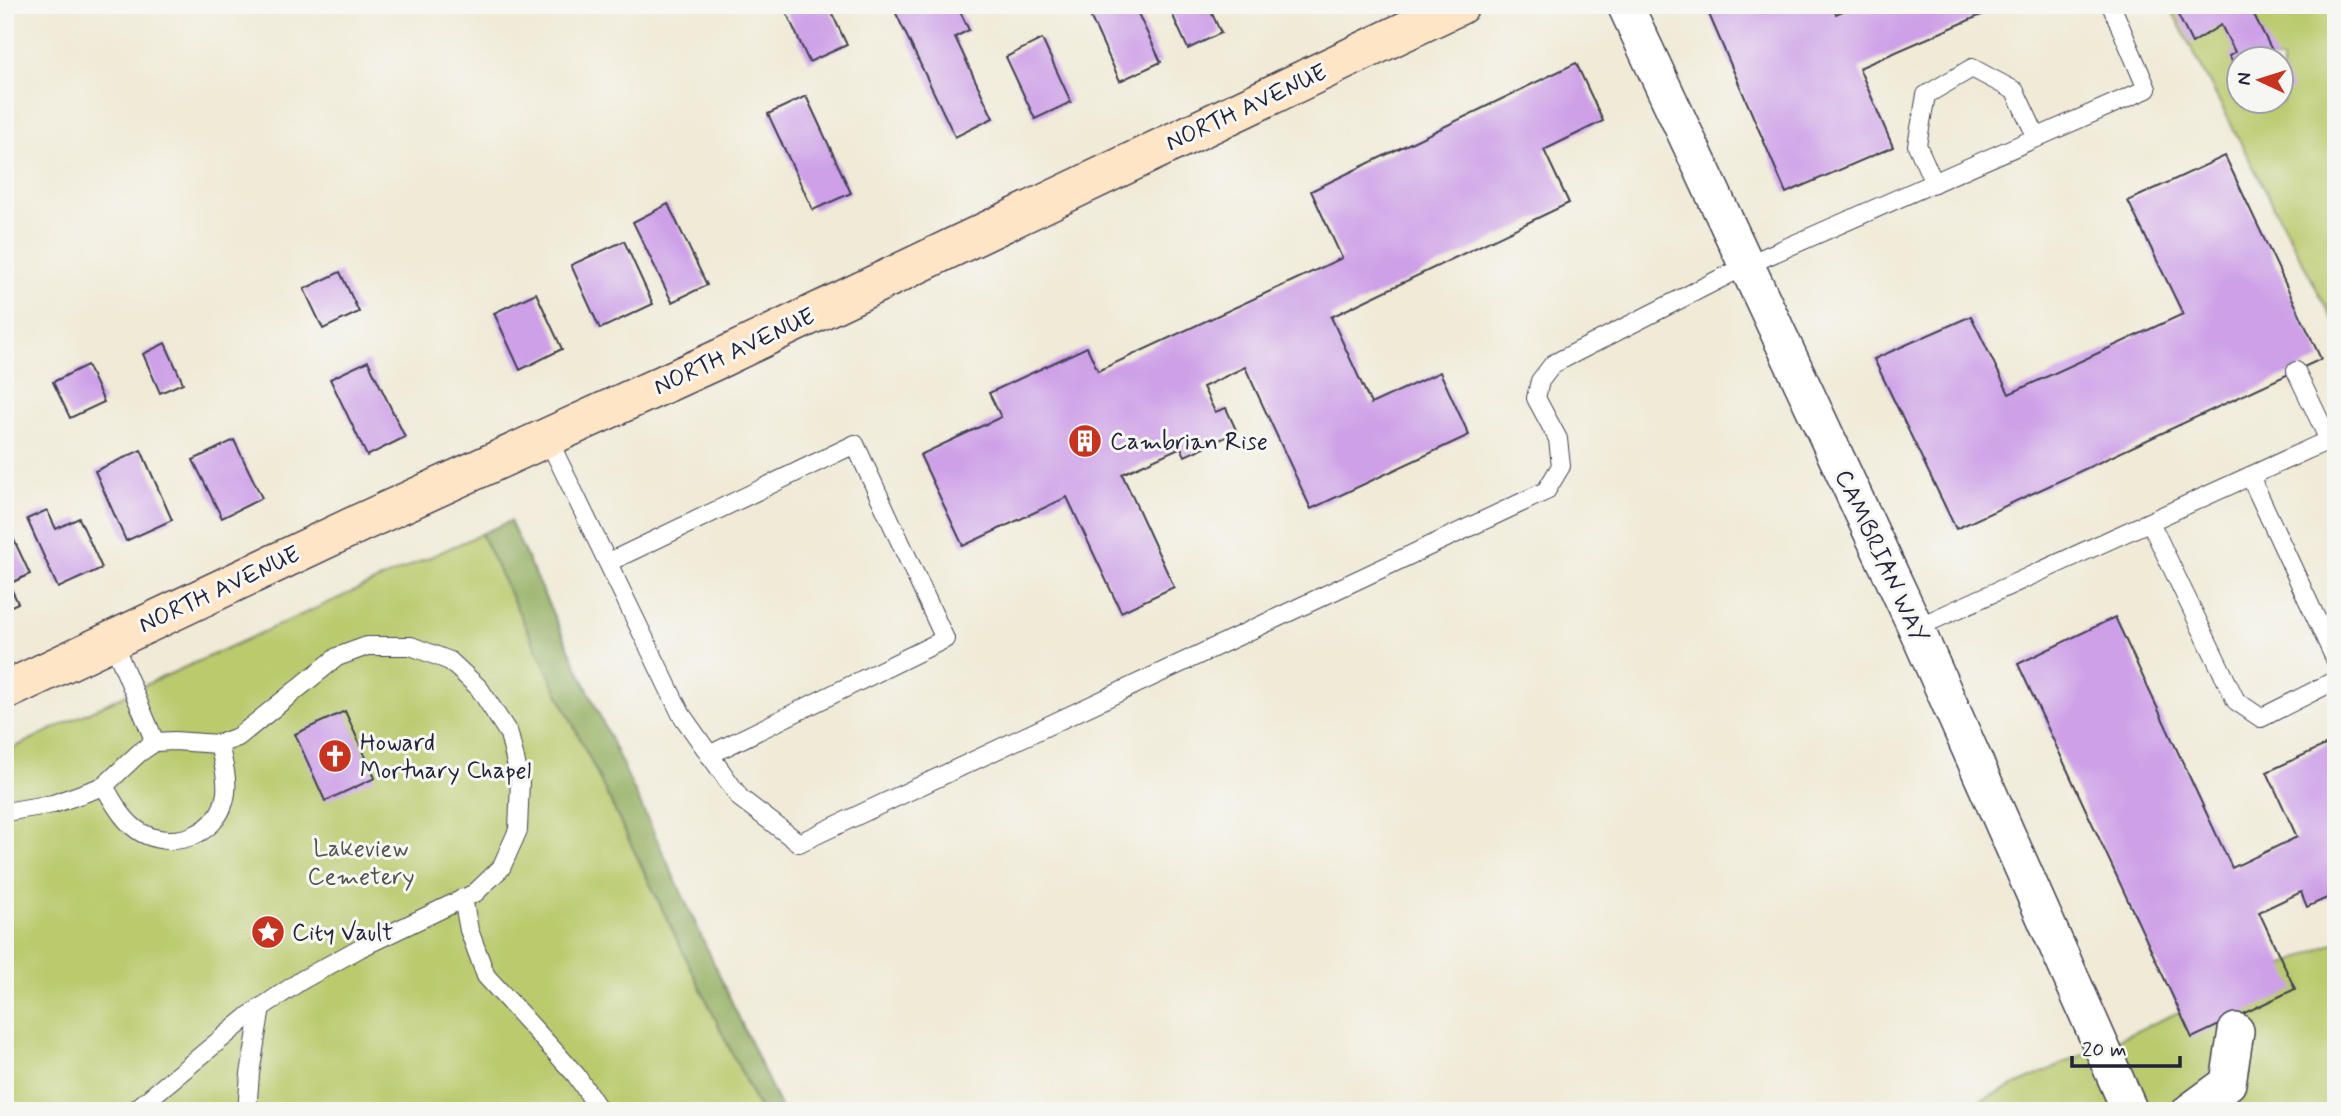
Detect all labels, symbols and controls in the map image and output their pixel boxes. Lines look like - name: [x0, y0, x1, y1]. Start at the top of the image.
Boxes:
- north arrow: [2226, 46, 2296, 116]
- street label: NORTH AVENUE: [1161, 57, 1332, 159]
- text: N: [2232, 72, 2257, 86]
- street label: NORTH AVENUE: [649, 301, 820, 403]
- building icon: Cambrian Rise: [1066, 422, 1104, 460]
- place label: Cambrian Rise: [1110, 427, 1268, 458]
- street label: CAMBRIAN WAY: [1827, 465, 1934, 648]
- street label: NORTH AVENUE: [134, 539, 305, 641]
- place label: Howard Mortuary Chapel: [360, 728, 531, 787]
- church icon: Howard Mortuary Chapel: [316, 737, 354, 775]
- park label: Lakeview Cemetery: [307, 834, 415, 893]
- place icon: City Vault: [249, 913, 287, 951]
- place label: City Vault: [292, 918, 393, 949]
- scale bar: [2072, 1025, 2180, 1069]
- text: 20 m: [2082, 1036, 2127, 1064]

